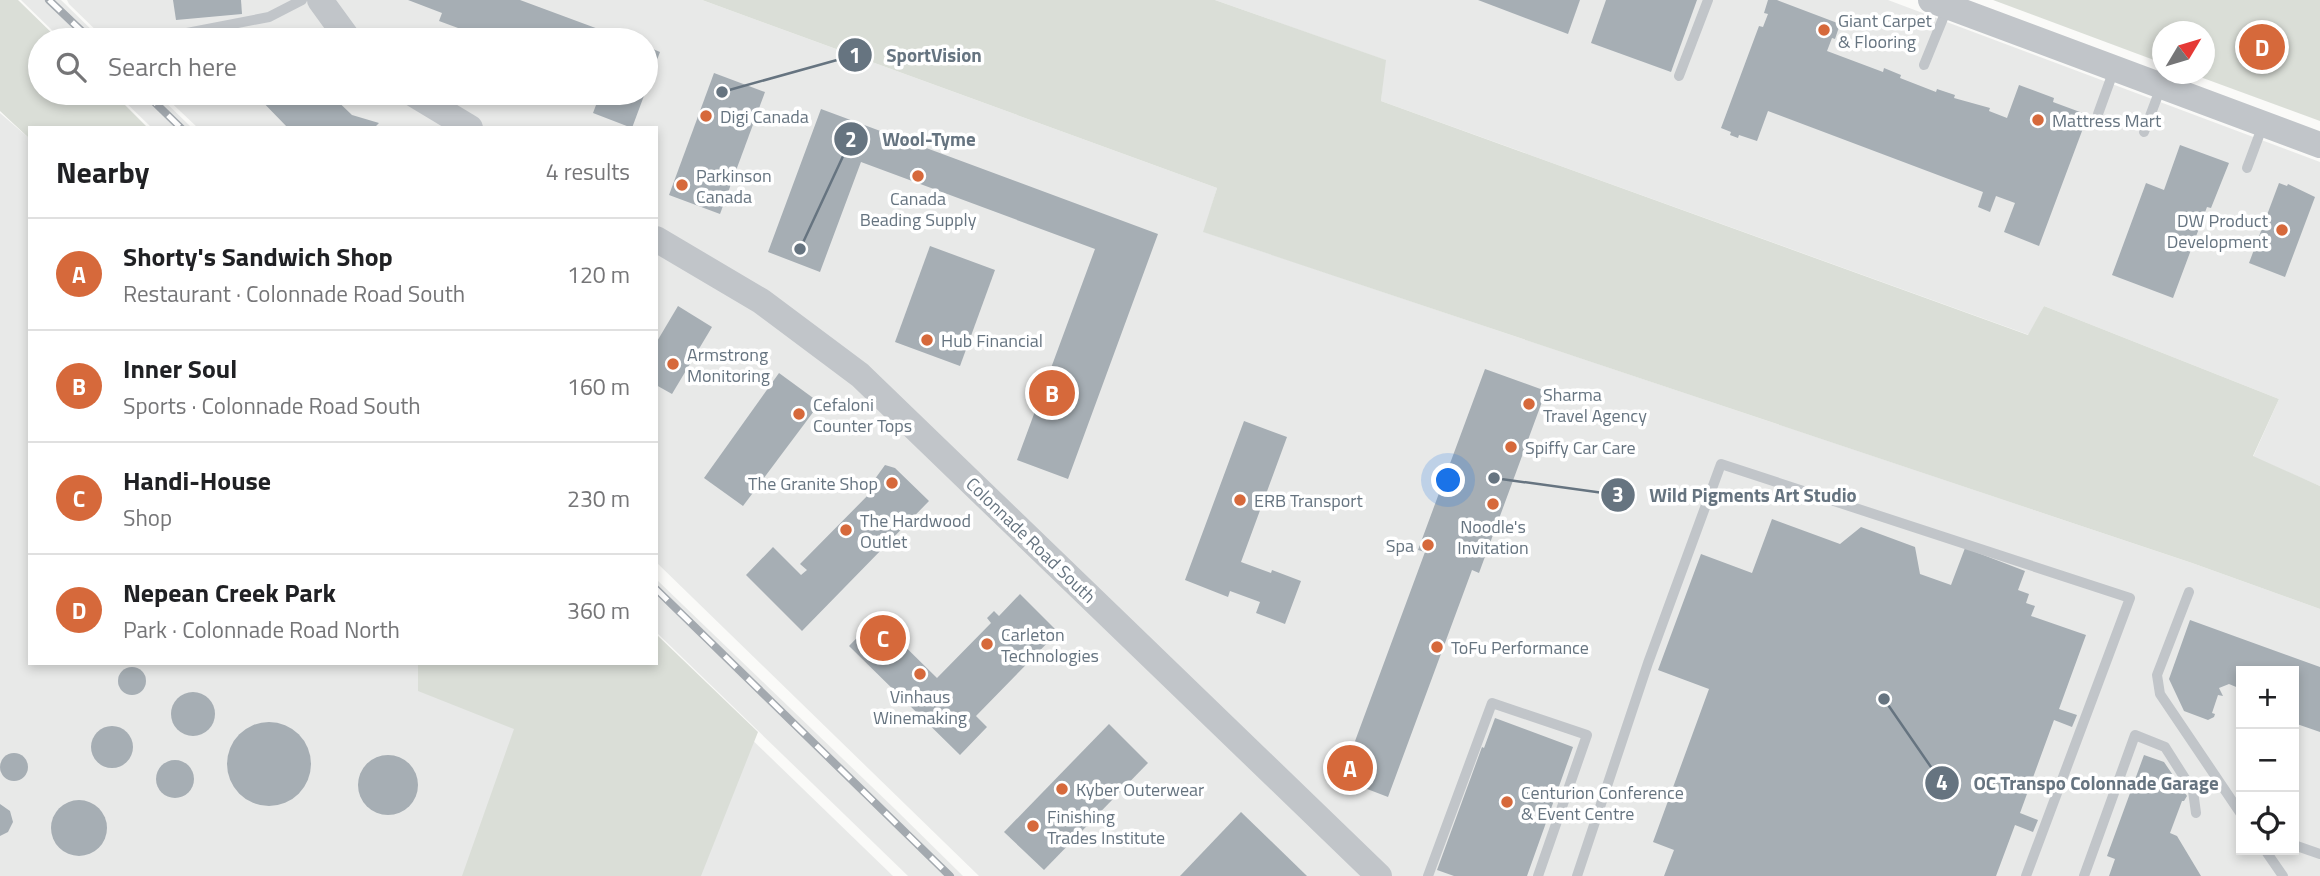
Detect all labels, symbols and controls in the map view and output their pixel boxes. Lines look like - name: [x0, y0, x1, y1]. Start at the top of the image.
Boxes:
- place label: Giant Carpet & Flooring: [1838, 7, 1932, 55]
- north arrow: [2152, 21, 2215, 84]
- pin: D: [2239, 21, 2285, 73]
- marker: Giant Carpet & Flooring: [1816, 22, 1832, 38]
- search box: [28, 28, 658, 105]
- callout: SportVision: [837, 35, 996, 75]
- text: 1: [849, 39, 861, 71]
- text: SportVision: [886, 40, 982, 69]
- text: Search here: [108, 47, 237, 86]
- icon: search: [52, 48, 90, 86]
- place label: Digi Canada: [720, 103, 809, 130]
- place label: Mattress Mart: [2052, 107, 2162, 134]
- marker: Digi Canada: [698, 108, 714, 124]
- marker: Mattress Mart: [2030, 112, 2046, 128]
- callout: Wool-Tyme: [833, 119, 990, 159]
- text: 2: [845, 123, 857, 155]
- text: Wool-Tyme: [882, 124, 976, 153]
- text: Nearby: [56, 149, 149, 195]
- text: 4 results: [546, 154, 630, 189]
- place label: Parkinson Canada: [696, 162, 772, 210]
- marker: Canada Beading Supply: [910, 168, 926, 184]
- marker: Parkinson Canada: [674, 177, 690, 193]
- place label: Canada Beading Supply: [860, 185, 977, 233]
- place label: DW Product Development: [2167, 207, 2269, 255]
- marker: DW Product Development: [2274, 222, 2290, 238]
- text: Shorty's Sandwich Shop: [123, 237, 393, 276]
- text: A: [72, 257, 86, 292]
- text: 120 m: [567, 257, 630, 292]
- text: Restaurant · Colonnade Road South: [123, 276, 465, 311]
- place label: Hub Financial: [941, 327, 1043, 354]
- marker: Hub Financial: [919, 332, 935, 348]
- place label: Armstrong Monitoring: [687, 341, 770, 389]
- text: Inner Soul: [123, 349, 237, 388]
- marker: Armstrong Monitoring: [665, 356, 681, 372]
- pin: B: [1029, 367, 1075, 419]
- text: B: [72, 369, 86, 404]
- text: 160 m: [567, 369, 630, 404]
- place label: Sharma Travel Agency: [1543, 381, 1647, 429]
- text: Sports · Colonnade Road South: [123, 388, 421, 423]
- place label: Cefaloni Counter Tops: [813, 391, 912, 439]
- marker: Sharma Travel Agency: [1521, 396, 1537, 412]
- marker: Cefaloni Counter Tops: [791, 406, 807, 422]
- place label: Spiffy Car Care: [1525, 434, 1636, 461]
- marker: Spiffy Car Care: [1503, 439, 1519, 455]
- text: Handi-House: [123, 461, 271, 500]
- your location: [1431, 463, 1465, 497]
- place label: The Granite Shop: [748, 470, 878, 497]
- street label: Colonnade Road South: [960, 471, 1102, 609]
- marker: The Granite Shop: [884, 475, 900, 491]
- callout: Wild Pigments Art Studio: [1600, 475, 1871, 515]
- text: 3: [1612, 478, 1624, 510]
- text: Wild Pigments Art Studio: [1649, 480, 1857, 509]
- text: C: [73, 481, 85, 516]
- text: 230 m: [567, 481, 630, 516]
- place label: ERB Transport: [1254, 487, 1364, 514]
- marker: ERB Transport: [1232, 492, 1248, 508]
- marker: Noodle's Invitation: [1485, 496, 1501, 512]
- text: Shop: [123, 500, 172, 535]
- place label: The Hardwood Outlet: [860, 507, 971, 555]
- place label: Noodle's Invitation: [1457, 513, 1529, 561]
- marker: The Hardwood Outlet: [838, 522, 854, 538]
- place label: Spa: [1386, 532, 1414, 559]
- marker: Spa: [1420, 537, 1436, 553]
- text: Nepean Creek Park: [123, 573, 336, 612]
- text: D: [72, 593, 86, 628]
- text: 360 m: [567, 593, 630, 628]
- text: Park · Colonnade Road North: [123, 612, 400, 647]
- pin: C: [860, 612, 906, 664]
- place label: Carleton Technologies: [1001, 621, 1099, 669]
- place label: ToFu Performance: [1451, 634, 1589, 661]
- marker: Carleton Technologies: [979, 636, 995, 652]
- marker: ToFu Performance: [1429, 639, 1445, 655]
- marker: Vinhaus Winemaking: [912, 666, 928, 682]
- map controls: [2236, 666, 2299, 855]
- button: +: [2236, 666, 2299, 729]
- place label: Vinhaus Winemaking: [873, 683, 967, 731]
- button: −: [2236, 729, 2299, 792]
- pin: A: [1327, 742, 1373, 794]
- callout: OC Transpo Colonnade Garage: [1925, 763, 2233, 803]
- text: 4: [1936, 766, 1948, 798]
- text: OC Transpo Colonnade Garage: [1973, 768, 2219, 797]
- place label: Kyber Outerwear: [1076, 776, 1204, 803]
- place label: Centurion Conference & Event Centre: [1521, 779, 1684, 827]
- marker: Kyber Outerwear: [1054, 781, 1070, 797]
- button: locate: [2236, 792, 2299, 855]
- marker: Centurion Conference & Event Centre: [1499, 794, 1515, 810]
- place label: Finishing Trades Institute: [1047, 803, 1165, 851]
- marker: Finishing Trades Institute: [1025, 818, 1041, 834]

